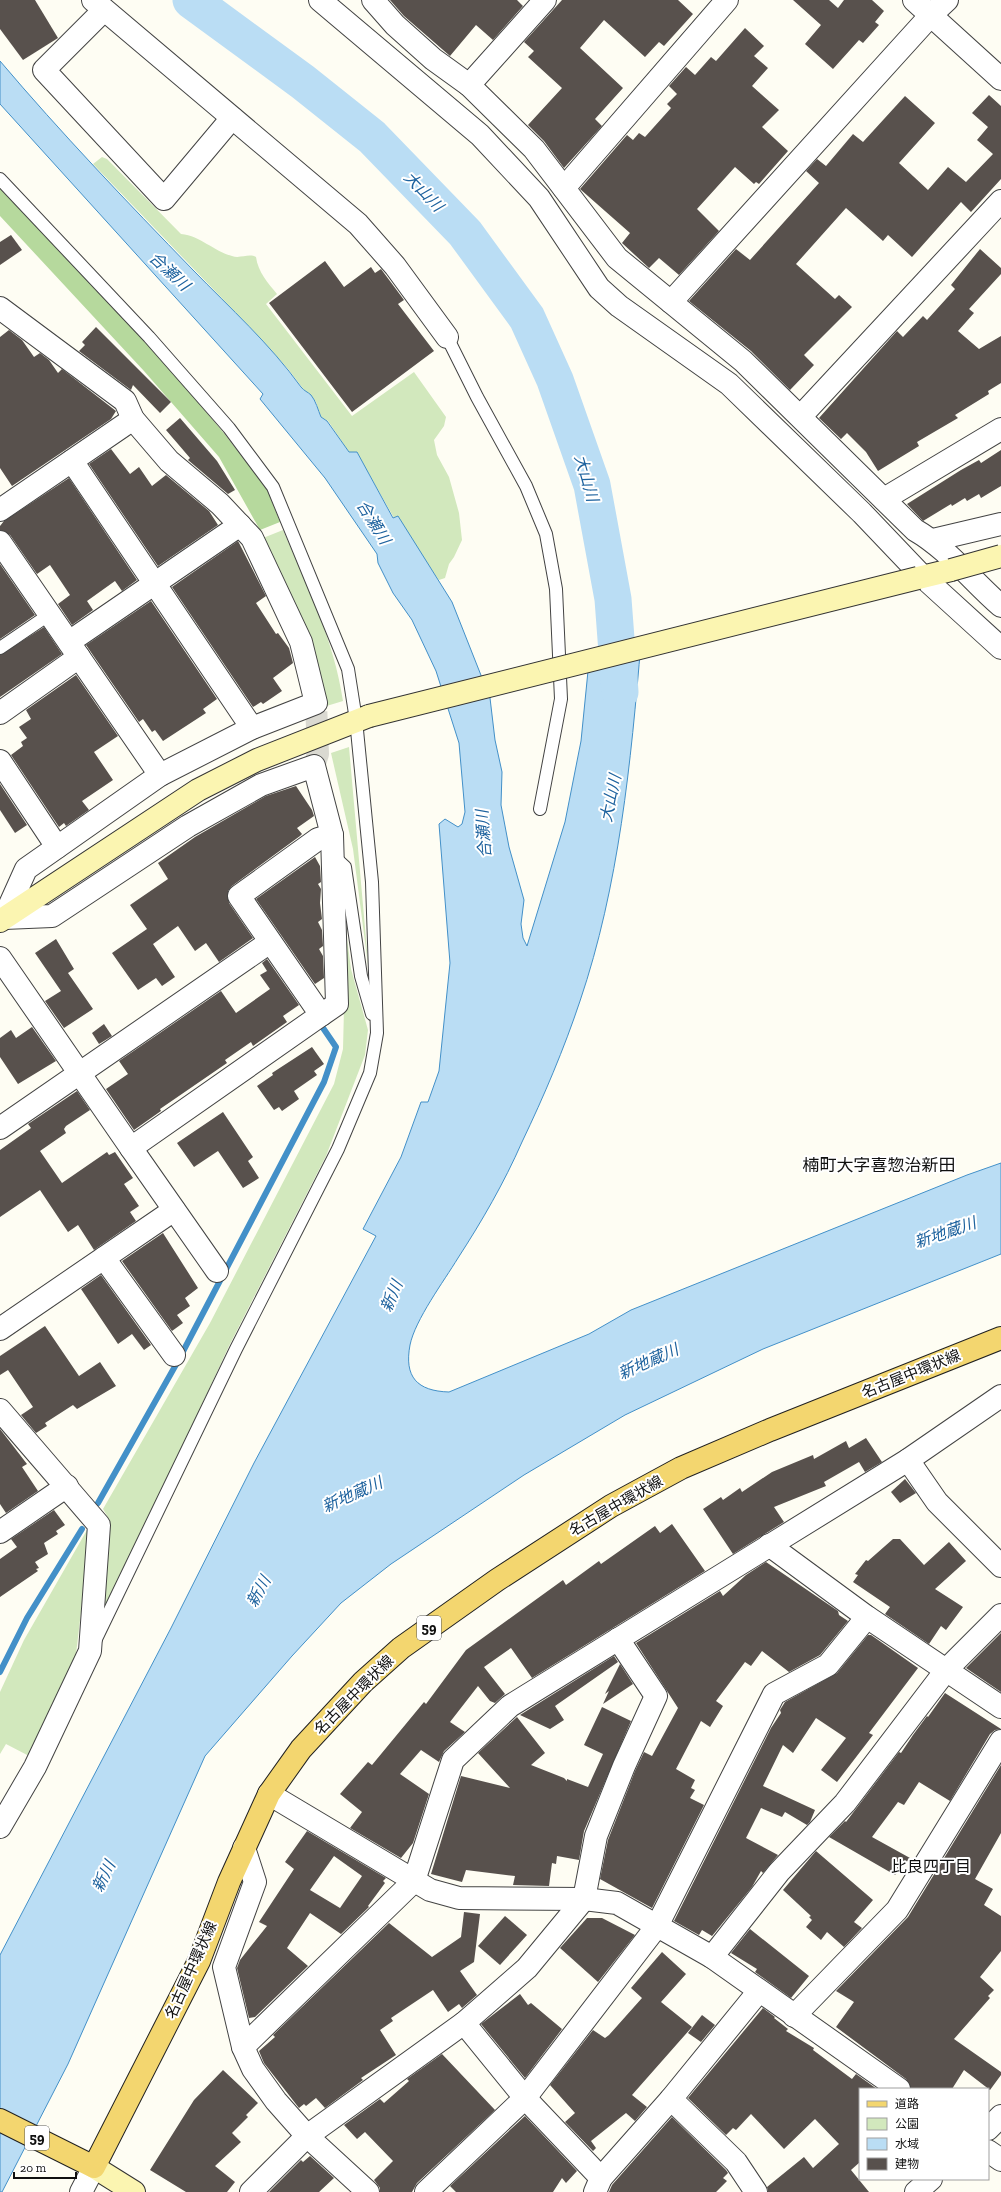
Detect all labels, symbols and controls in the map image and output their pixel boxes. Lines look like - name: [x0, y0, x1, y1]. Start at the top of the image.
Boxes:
- water label: 大山川: [400, 167, 449, 217]
- water label: 合瀬川: [146, 248, 195, 296]
- water label: 大山川: [571, 452, 603, 506]
- water label: 合瀬川: [353, 497, 395, 549]
- water label: 大山川: [596, 771, 625, 824]
- water label: 合瀬川: [472, 807, 495, 859]
- district label: 楠町大字喜惣治新田: [803, 1155, 956, 1175]
- water label: 新地蔵川: [912, 1212, 980, 1252]
- water label: 新川: [376, 1276, 407, 1315]
- water label: 新地蔵川: [615, 1339, 683, 1383]
- street label: 名古屋中環状線: [859, 1346, 963, 1402]
- water label: 新地蔵川: [319, 1472, 387, 1516]
- street label: 名古屋中環状線: [566, 1472, 666, 1540]
- water label: 新川: [242, 1571, 275, 1610]
- road number: 59: [417, 1616, 441, 1640]
- street label: 名古屋中環状線: [311, 1652, 397, 1738]
- water label: 新川: [88, 1856, 120, 1895]
- district label: 比良四丁目: [891, 1857, 971, 1876]
- street label: 名古屋中環状線: [161, 1918, 221, 2022]
- legend: [859, 2088, 989, 2180]
- text: 道路: [895, 2097, 919, 2111]
- text: 公園: [895, 2117, 919, 2131]
- road number: 59: [25, 2126, 49, 2150]
- text: 水域: [895, 2137, 919, 2151]
- scale bar: [14, 2154, 76, 2180]
- text: 建物: [895, 2157, 919, 2171]
- text: 20 m: [20, 2161, 47, 2175]

